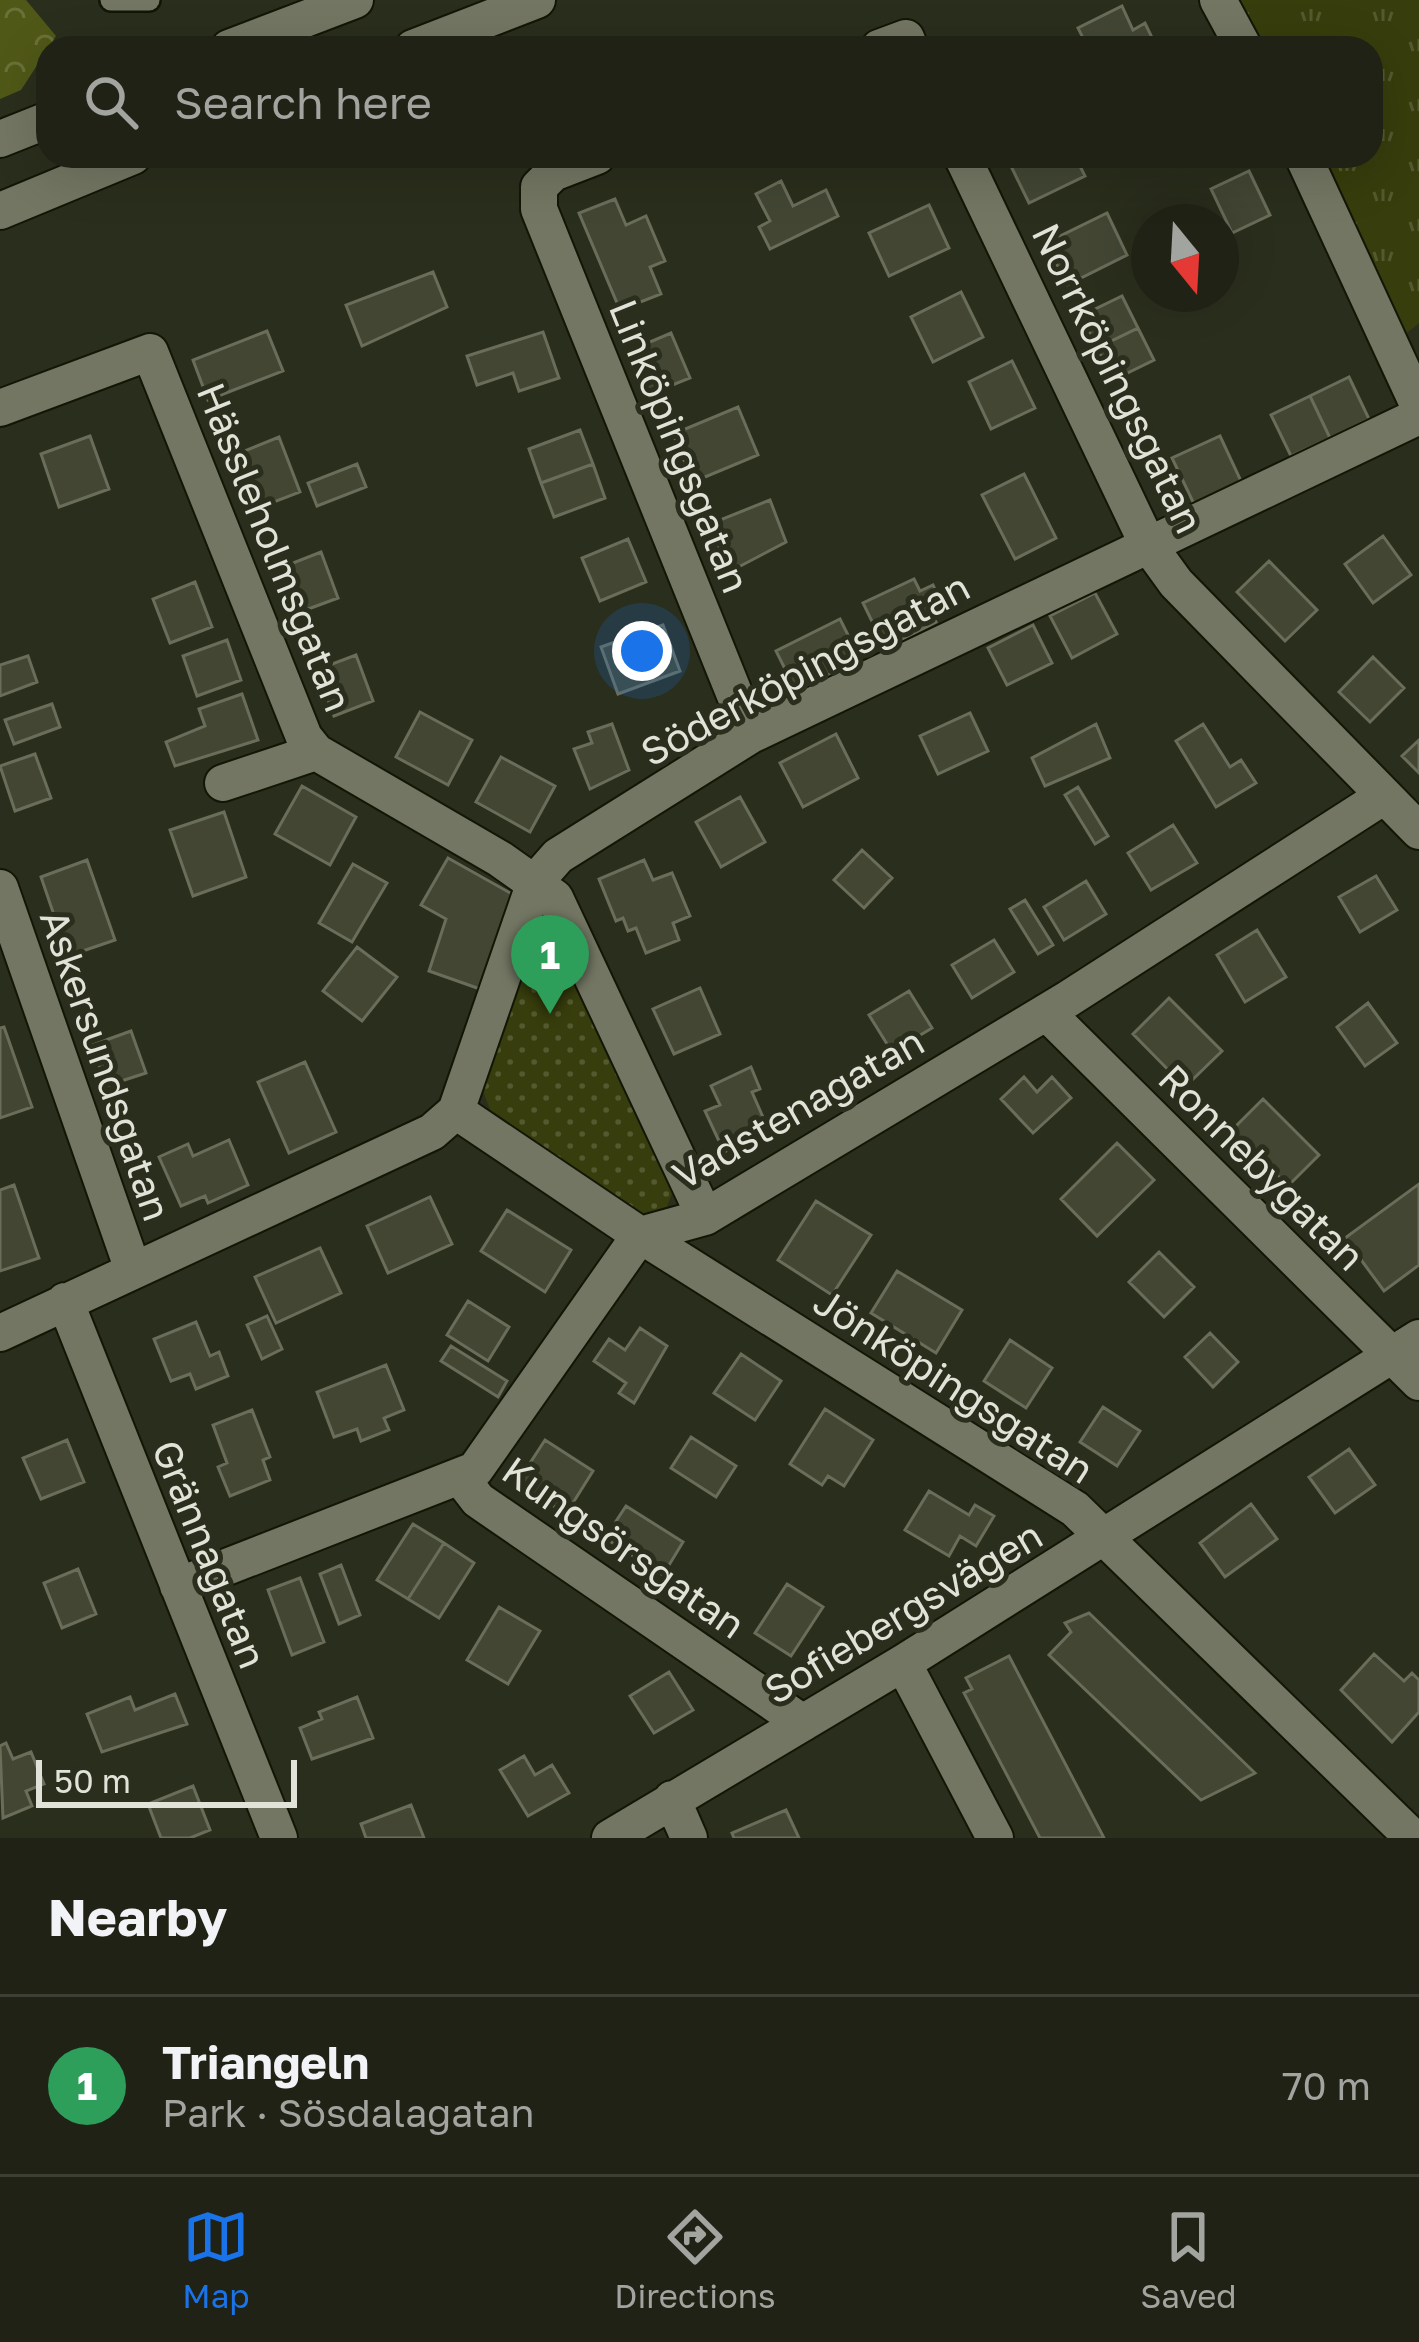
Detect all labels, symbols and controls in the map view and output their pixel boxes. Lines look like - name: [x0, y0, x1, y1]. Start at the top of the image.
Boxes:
- search box: [36, 36, 1383, 168]
- icon: search: [78, 69, 144, 135]
- text: Search here: [174, 75, 432, 129]
- north arrow: [1131, 204, 1239, 312]
- street label: Norrköpingsgatan: [1023, 216, 1213, 540]
- street label: Linköpingsgatan: [600, 293, 760, 599]
- street label: Hässleholmsgatan: [188, 376, 362, 718]
- street label: Söderköpingsgatan: [633, 563, 977, 775]
- your location: [612, 621, 672, 681]
- street label: Askersundsgatan: [31, 903, 181, 1227]
- pin: 1: [511, 915, 589, 1014]
- street label: Vadstenagatan: [664, 1017, 932, 1199]
- street label: Ronnebygatan: [1149, 1054, 1375, 1280]
- street label: Jönköpingsgatan: [805, 1277, 1103, 1493]
- street label: Grännagatan: [143, 1433, 277, 1675]
- street label: Kungsörsgatan: [494, 1446, 754, 1648]
- street label: Sofiebergsvägen: [756, 1511, 1050, 1713]
- scale bar: [36, 1754, 297, 1807]
- text: 50 m: [54, 1761, 131, 1800]
- text: Nearby: [48, 1886, 227, 1947]
- text: Triangeln: [162, 2035, 369, 2089]
- text: 1: [77, 2062, 97, 2109]
- text: 70 m: [1282, 2062, 1371, 2109]
- text: Park · Sösdalagatan: [162, 2089, 534, 2136]
- tab: Map: [182, 2204, 250, 2315]
- tab: Directions: [614, 2204, 776, 2315]
- tab: Saved: [1140, 2204, 1237, 2315]

